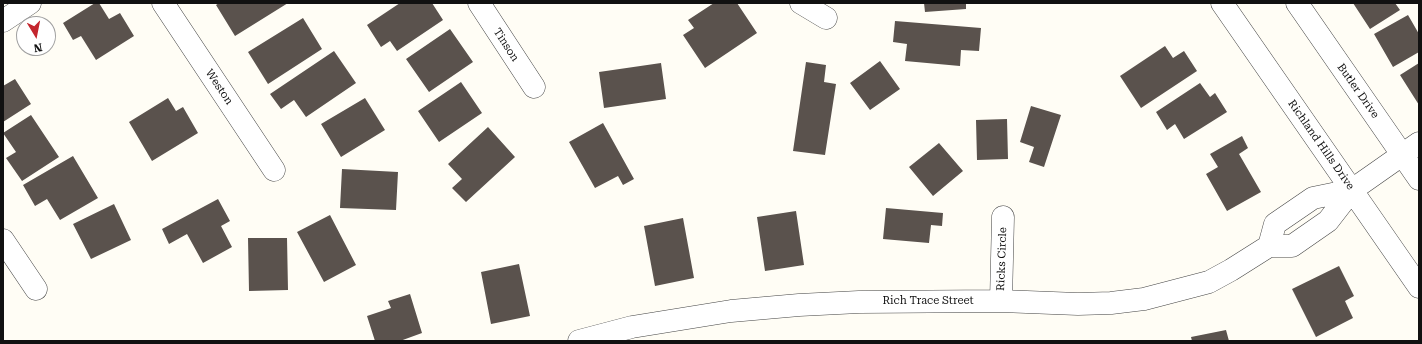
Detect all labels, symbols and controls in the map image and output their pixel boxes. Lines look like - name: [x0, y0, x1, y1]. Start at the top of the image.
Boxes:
- north arrow: [16, 16, 56, 56]
- street label: Tinson: [490, 26, 522, 64]
- text: N: [33, 40, 43, 54]
- street label: Butler Drive: [1334, 61, 1382, 121]
- street label: Weston: [202, 67, 236, 107]
- street label: Richland Hills Drive: [1285, 97, 1357, 193]
- street label: Ricks Circle: [994, 227, 1010, 291]
- street label: Rich Trace Street: [882, 294, 974, 308]

